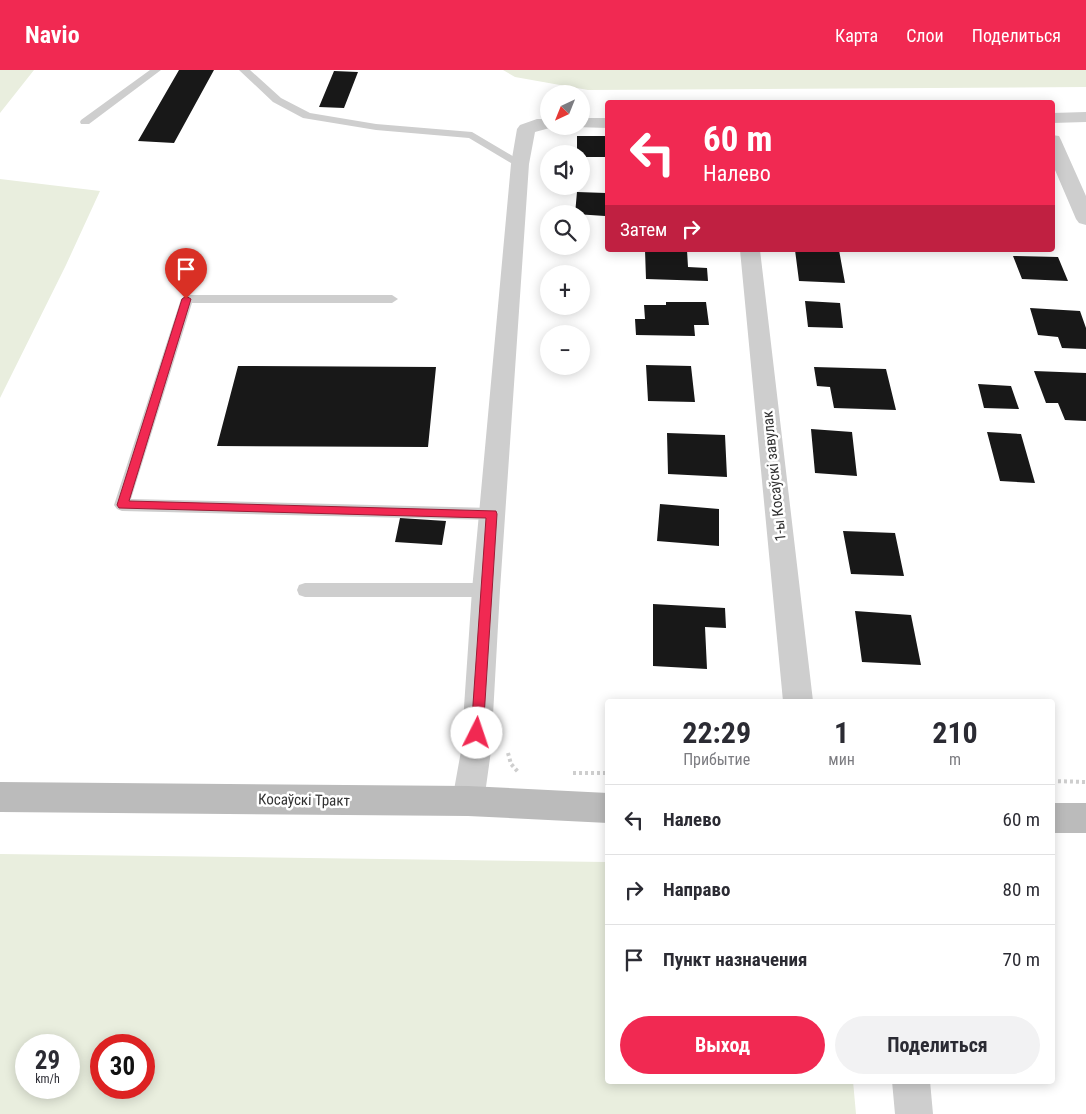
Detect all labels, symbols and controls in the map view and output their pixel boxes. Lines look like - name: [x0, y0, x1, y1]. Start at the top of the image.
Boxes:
- text: Navio: [25, 21, 80, 49]
- text: Карта: [835, 25, 878, 46]
- text: Слои: [906, 25, 944, 46]
- text: Поделиться: [972, 25, 1061, 46]
- north arrow: [540, 85, 590, 135]
- map controls: [540, 85, 590, 375]
- text: 60 m: [703, 119, 772, 160]
- icon: left: [620, 120, 685, 185]
- button: sound: [540, 145, 590, 195]
- text: Налево: [703, 161, 771, 186]
- button: search: [540, 205, 590, 255]
- icon: right: [677, 215, 705, 243]
- text: Затем: [620, 218, 667, 241]
- pin: [165, 248, 207, 299]
- icon: arrive: [172, 255, 200, 283]
- button: +: [540, 265, 590, 315]
- button: −: [540, 325, 590, 375]
- street label: 1-ы Косаўскі завулак: [758, 410, 790, 542]
- position arrow: [450, 706, 502, 758]
- text: 22:29: [682, 715, 751, 750]
- text: 1: [834, 715, 849, 750]
- text: 210: [932, 715, 978, 750]
- text: Прибытие: [683, 750, 750, 769]
- text: мин: [828, 750, 855, 769]
- text: m: [949, 750, 961, 769]
- street label: Косаўскі Тракт: [258, 790, 350, 810]
- icon: left: [620, 806, 648, 834]
- text: Налево: [663, 808, 721, 831]
- text: 60 m: [1003, 808, 1040, 831]
- icon: right: [620, 876, 648, 904]
- text: Направо: [663, 878, 730, 901]
- text: 80 m: [1003, 878, 1040, 901]
- icon: arrive: [620, 946, 648, 974]
- text: Пункт назначения: [663, 948, 807, 971]
- text: 70 m: [1003, 948, 1040, 971]
- button: Выход: [620, 1016, 825, 1074]
- button: Поделиться: [835, 1016, 1040, 1074]
- speed limit sign: 30: [90, 1034, 155, 1099]
- text: 29: [35, 1046, 60, 1075]
- text: km/h: [35, 1072, 60, 1086]

